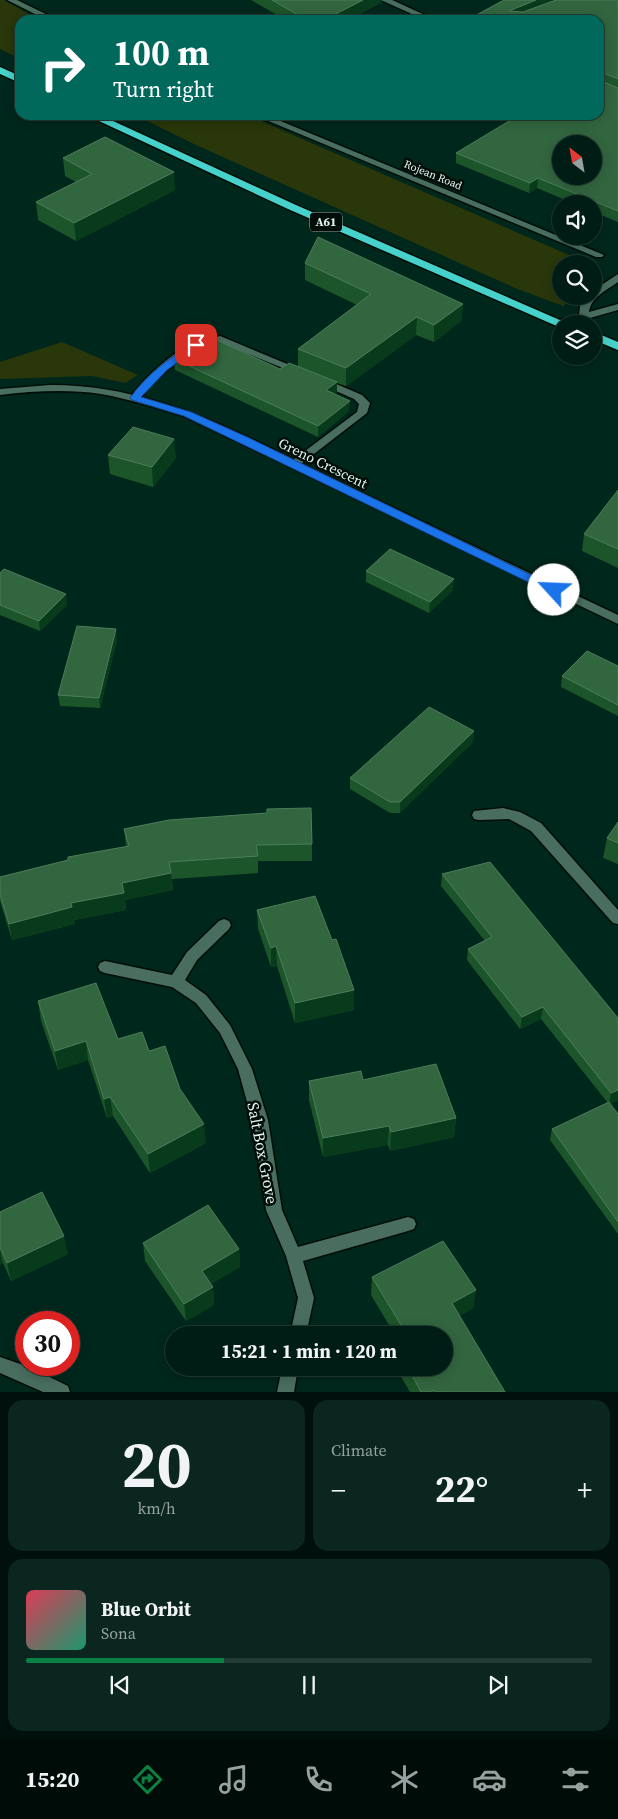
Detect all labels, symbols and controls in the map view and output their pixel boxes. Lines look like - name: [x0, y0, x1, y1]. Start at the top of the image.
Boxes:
- text: 100 m: [113, 29, 209, 77]
- icon: right: [30, 35, 95, 100]
- text: Turn right: [113, 74, 214, 104]
- north arrow: [552, 135, 602, 185]
- map controls: [552, 135, 602, 365]
- street label: Rojean Road: [402, 157, 465, 194]
- button: sound: [552, 195, 602, 245]
- road number: A61: [310, 212, 342, 232]
- button: search: [552, 255, 602, 305]
- button: layers: [552, 315, 602, 365]
- pin: [175, 324, 217, 366]
- icon: arrive: [182, 331, 210, 359]
- street label: Greno Crescent: [275, 433, 371, 493]
- position arrow: [527, 563, 579, 615]
- street label: Salt Box Grove: [242, 1100, 284, 1206]
- speed limit sign: 30: [15, 1311, 80, 1376]
- text: 15:21 · 1 min · 120 m: [221, 1338, 397, 1364]
- text: 20: [121, 1420, 192, 1509]
- text: Climate: [331, 1439, 387, 1461]
- text: 22°: [435, 1463, 488, 1515]
- text: −: [331, 1471, 346, 1509]
- text: +: [577, 1471, 592, 1509]
- text: km/h: [137, 1497, 176, 1519]
- text: Blue Orbit: [101, 1596, 191, 1622]
- text: Sona: [101, 1622, 136, 1644]
- icon: previous: [106, 1671, 134, 1699]
- icon: pause: [295, 1671, 323, 1699]
- icon: next: [484, 1671, 512, 1699]
- icon: directions: [130, 1762, 165, 1797]
- icon: music: [216, 1762, 251, 1797]
- icon: phone: [301, 1762, 336, 1797]
- icon: climate: [387, 1762, 422, 1797]
- icon: car: [472, 1762, 507, 1797]
- icon: filters: [558, 1762, 593, 1797]
- text: 15:20: [25, 1764, 80, 1794]

